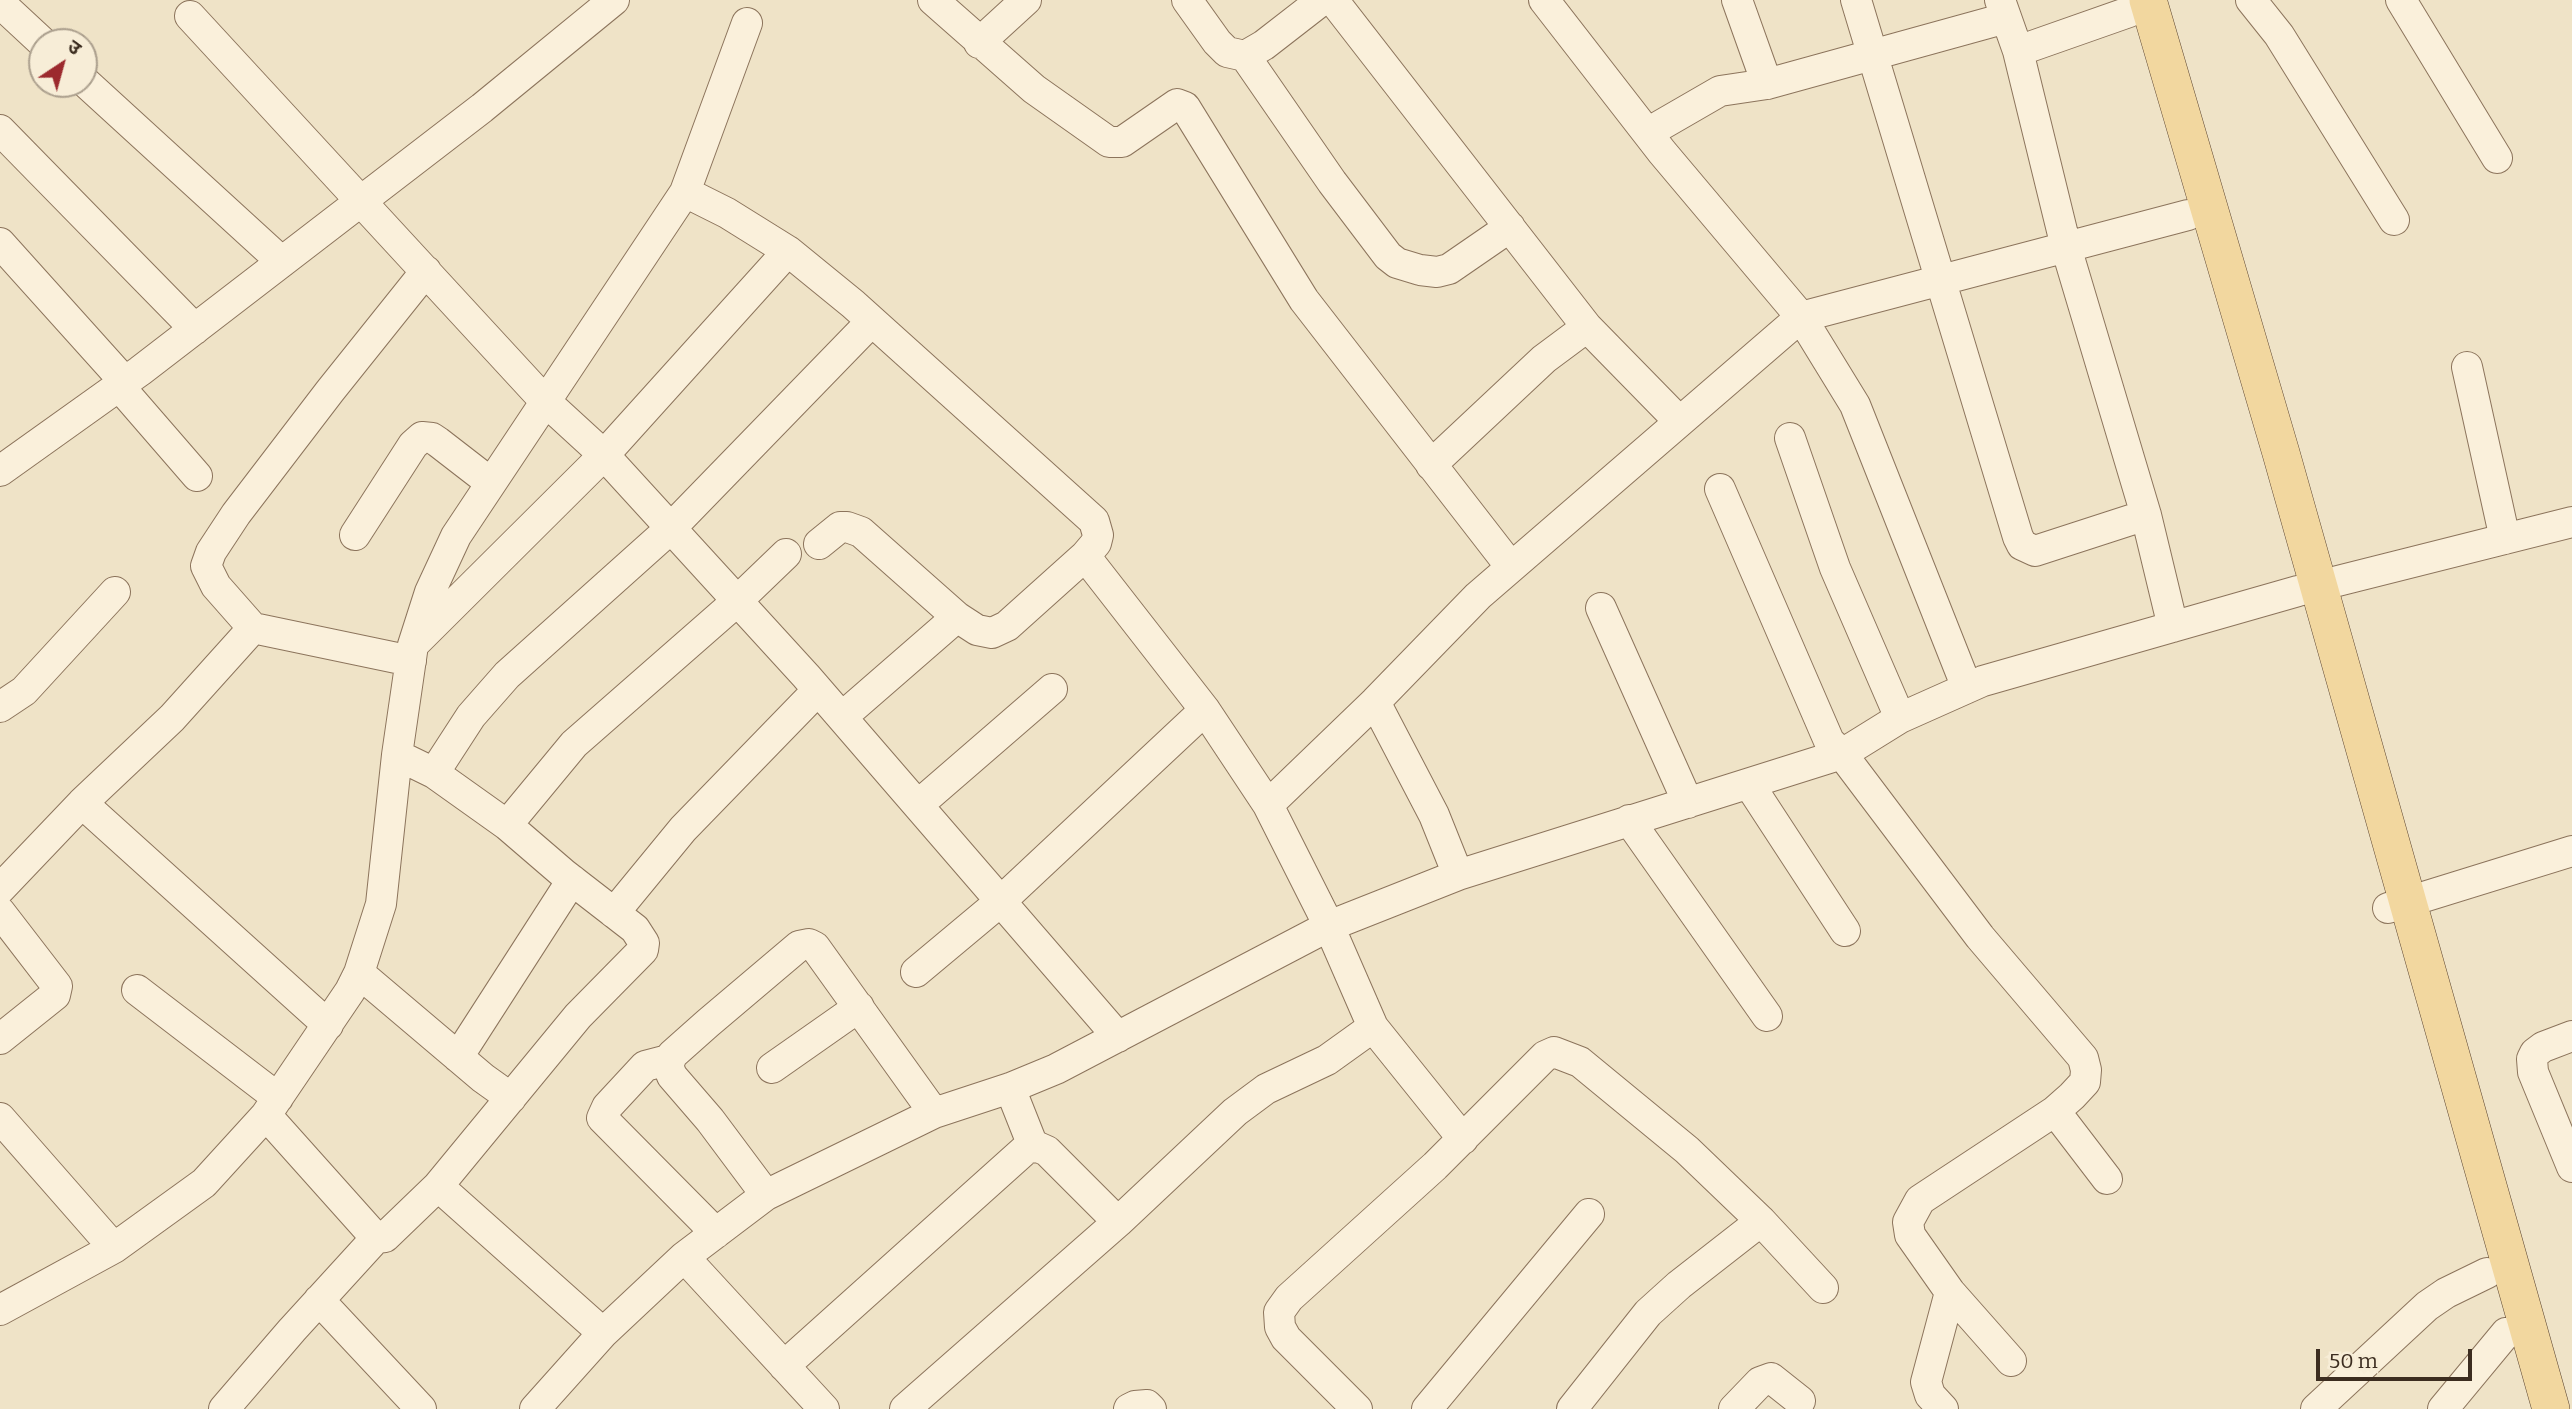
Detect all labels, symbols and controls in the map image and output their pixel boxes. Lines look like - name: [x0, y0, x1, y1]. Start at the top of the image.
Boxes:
- north arrow: [28, 28, 98, 98]
- text: उ: [63, 35, 86, 60]
- scale bar: [2320, 1336, 2476, 1380]
- text: 50 m: [2329, 1348, 2378, 1374]

